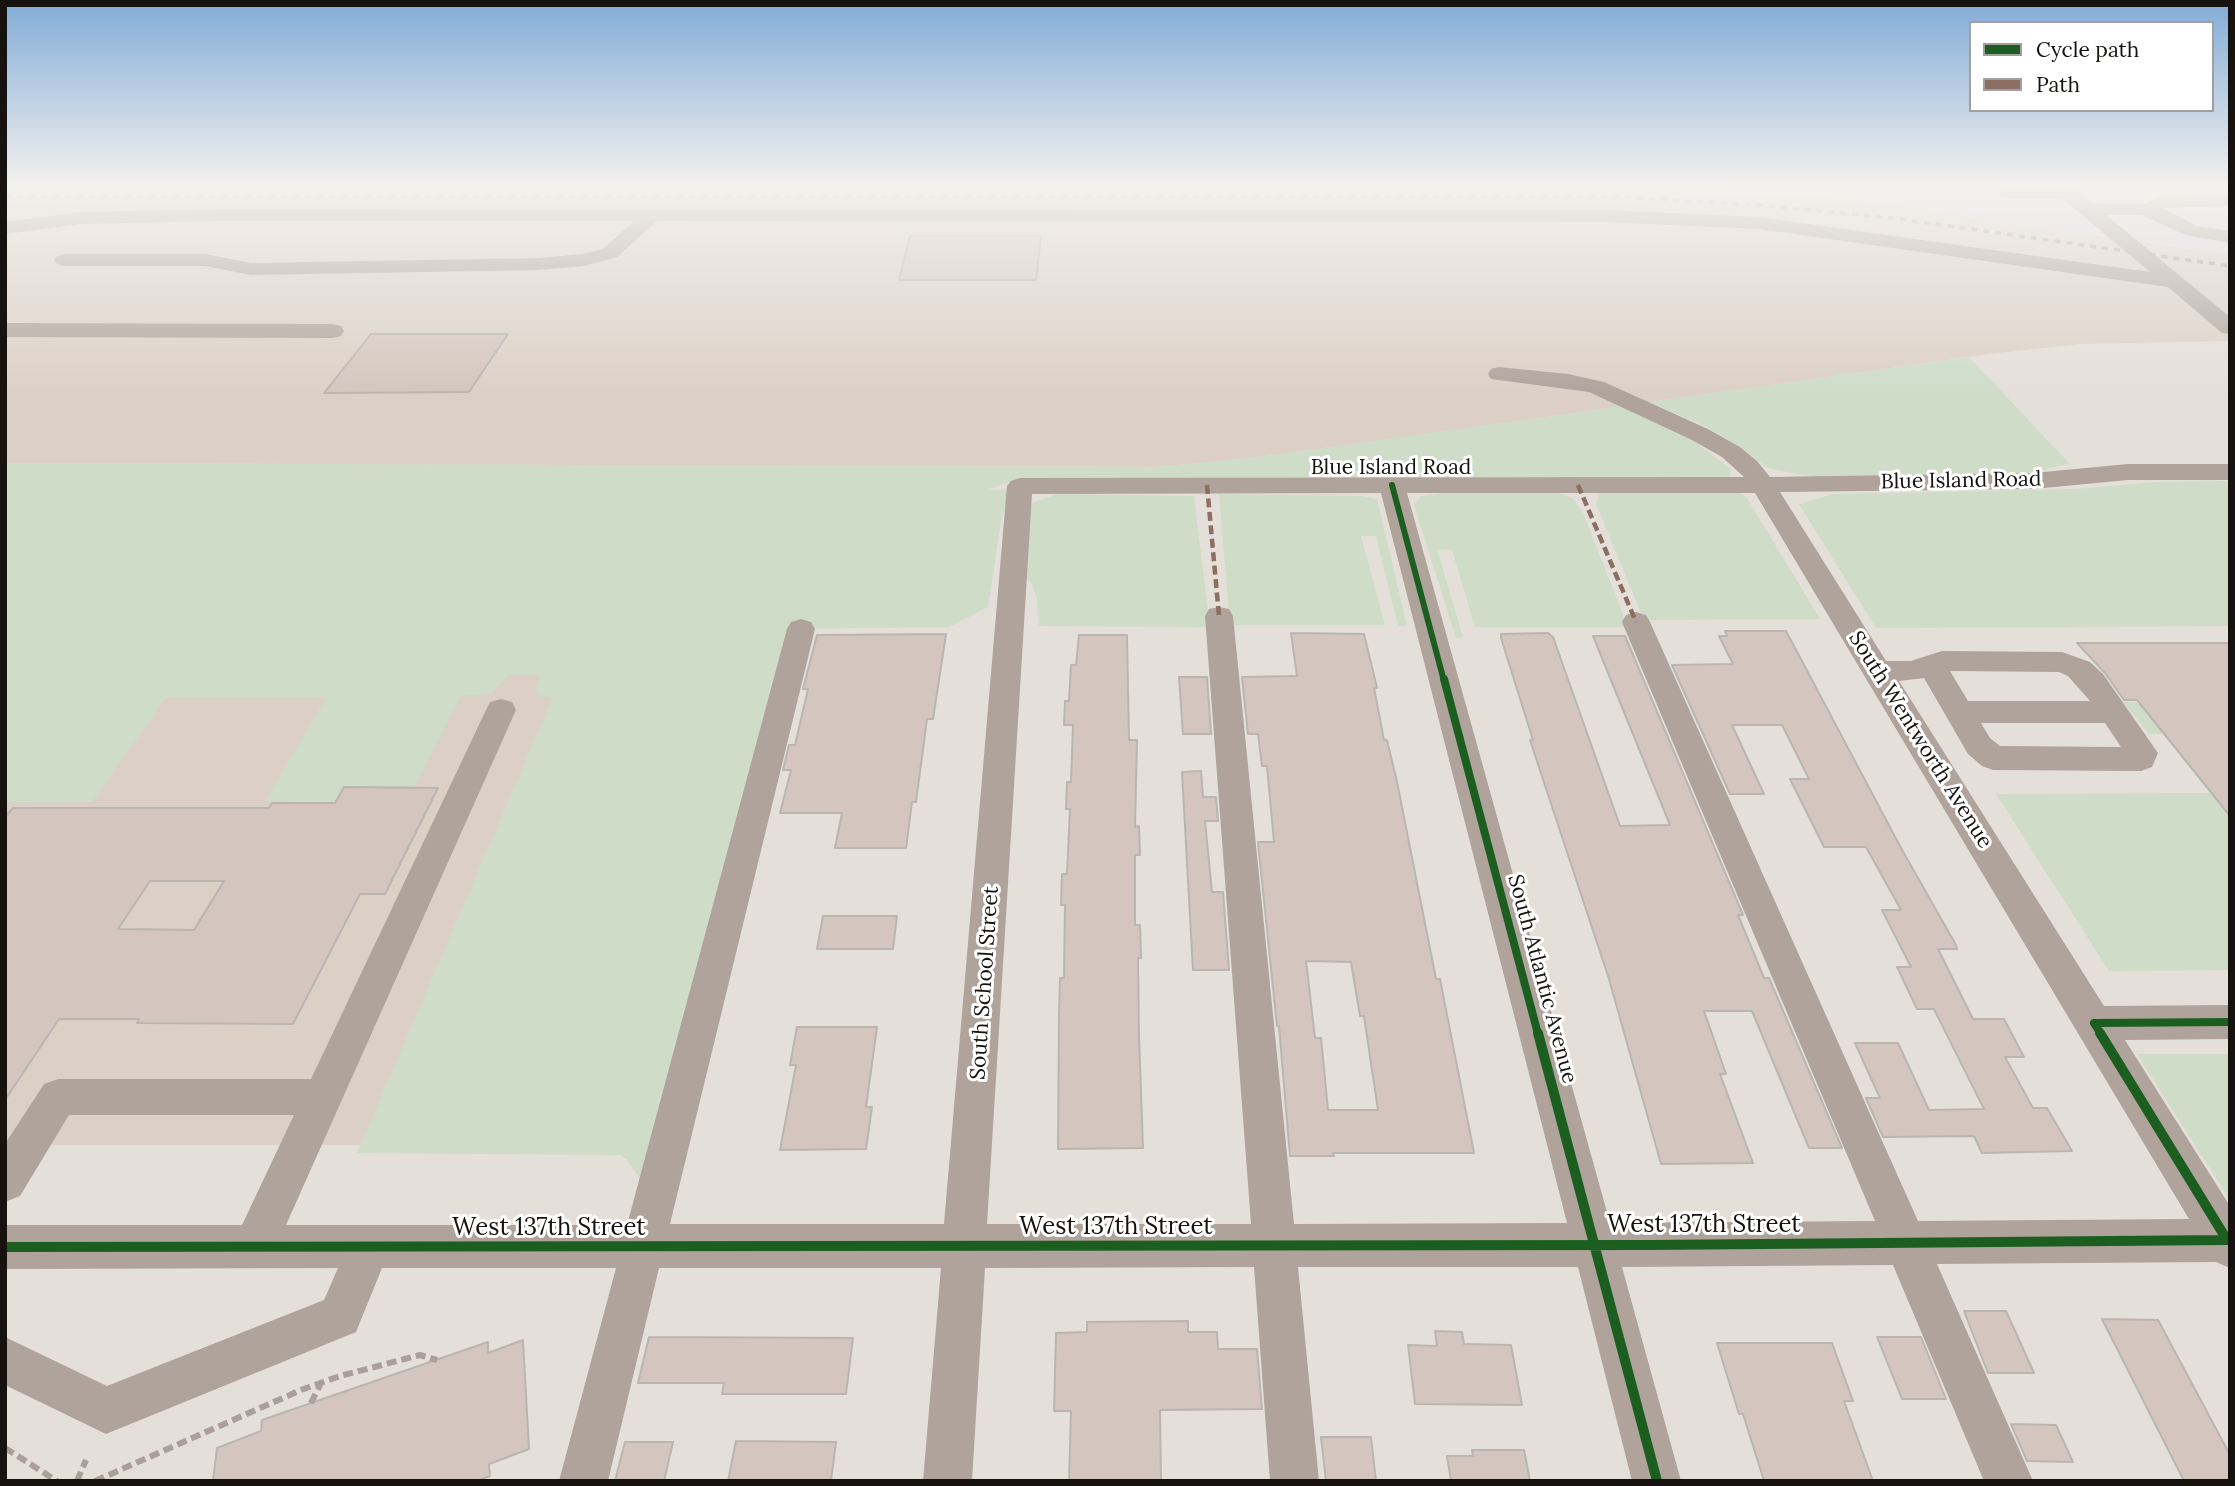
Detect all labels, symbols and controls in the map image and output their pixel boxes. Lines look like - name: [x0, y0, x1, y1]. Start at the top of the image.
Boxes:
- legend: [1969, 21, 2214, 112]
- text: Cycle path: [2036, 36, 2139, 63]
- text: Path: [2036, 71, 2080, 98]
- street label: Blue Island Road: [1311, 455, 1471, 481]
- street label: Blue Island Road: [1880, 467, 2042, 495]
- street label: South Wentworth Avenue: [1843, 627, 1997, 853]
- street label: South Atlantic Avenue: [1502, 872, 1582, 1086]
- street label: South School Street: [966, 885, 1004, 1081]
- street label: West 137th Street: [1607, 1211, 1801, 1239]
- street label: West 137th Street: [1019, 1213, 1213, 1241]
- street label: West 137th Street: [452, 1214, 646, 1242]

